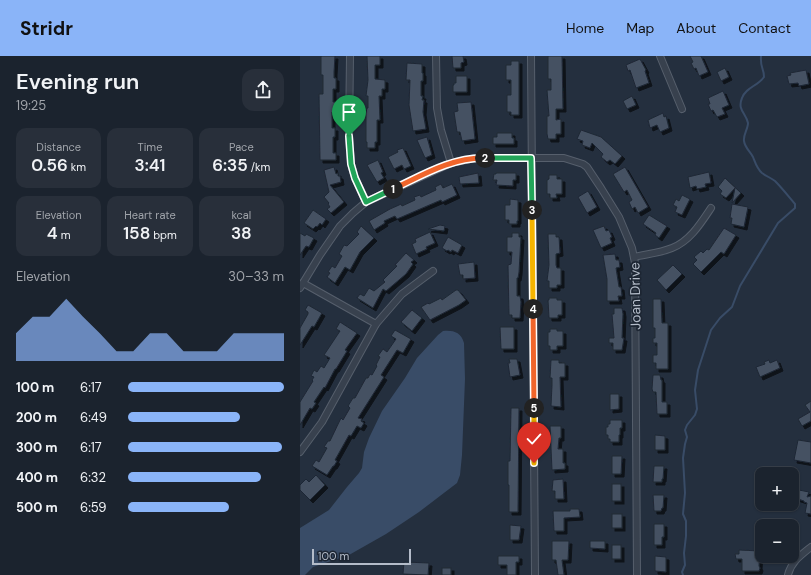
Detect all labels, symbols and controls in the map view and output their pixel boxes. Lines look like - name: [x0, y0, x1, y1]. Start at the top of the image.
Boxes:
- text: Stridr: [20, 16, 73, 41]
- text: Home: [566, 19, 604, 37]
- text: Map: [626, 19, 654, 37]
- text: About: [676, 19, 716, 37]
- text: Contact: [738, 19, 791, 37]
- text: Evening run: [16, 67, 139, 96]
- button: share: [242, 69, 284, 111]
- pin: [332, 95, 366, 136]
- text: 19:25: [16, 97, 46, 114]
- icon: arrive: [338, 101, 360, 123]
- text: Distance: [36, 140, 81, 154]
- text: Time: [138, 140, 162, 154]
- text: Pace: [229, 140, 254, 154]
- pin: 2: [475, 148, 495, 168]
- text: 2: [482, 151, 488, 165]
- text: 0.56: [31, 154, 68, 176]
- text: 3:41: [134, 154, 166, 176]
- text: 6:35: [212, 154, 248, 176]
- text: km: [68, 160, 86, 174]
- text: /km: [248, 160, 270, 174]
- pin: 1: [383, 179, 403, 199]
- text: 1: [391, 182, 395, 196]
- pin: 3: [522, 200, 542, 220]
- text: 3: [529, 203, 535, 217]
- text: Elevation: [36, 208, 82, 222]
- text: Heart rate: [124, 208, 176, 222]
- text: kcal: [231, 208, 251, 222]
- text: 4: [47, 222, 58, 244]
- text: 158: [123, 222, 150, 244]
- text: 38: [231, 222, 252, 244]
- text: m: [58, 228, 70, 242]
- text: bpm: [150, 228, 177, 242]
- street label: Joan Drive: [625, 262, 645, 330]
- text: Elevation: [16, 268, 70, 285]
- text: 30–33 m: [228, 268, 284, 285]
- pin: 4: [523, 299, 543, 319]
- text: 4: [529, 302, 537, 316]
- text: 100 m: [16, 379, 54, 396]
- text: 6:17: [80, 379, 102, 396]
- pin: 5: [524, 398, 544, 418]
- text: 5: [531, 401, 537, 415]
- text: 200 m: [16, 409, 57, 426]
- text: 6:49: [80, 409, 107, 426]
- pin: [517, 422, 551, 463]
- icon: check: [523, 428, 545, 450]
- text: 300 m: [16, 439, 57, 456]
- text: 6:17: [80, 439, 102, 456]
- map controls: [755, 467, 799, 563]
- button: +: [755, 467, 799, 511]
- text: 400 m: [16, 469, 58, 486]
- text: 6:32: [80, 469, 106, 486]
- text: 500 m: [16, 499, 58, 516]
- text: 6:59: [80, 499, 107, 516]
- button: −: [755, 519, 799, 563]
- scale bar: [312, 547, 411, 566]
- text: 100 m: [318, 549, 349, 563]

